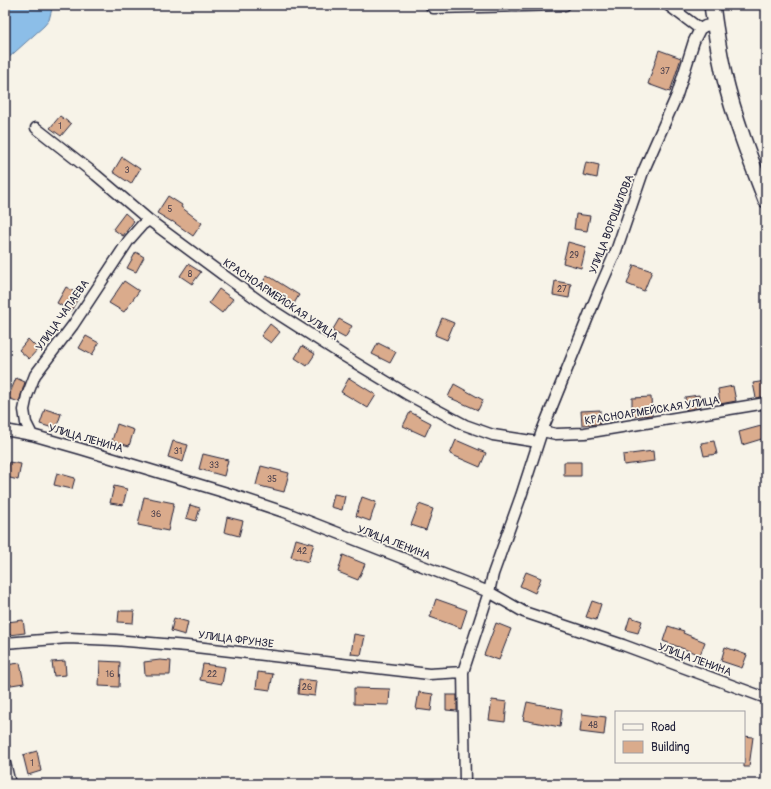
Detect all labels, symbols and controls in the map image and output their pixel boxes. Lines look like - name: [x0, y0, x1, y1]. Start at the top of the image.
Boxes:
- house number: 37: [660, 66, 670, 77]
- house number: 1: [58, 121, 62, 132]
- house number: 3: [124, 165, 130, 176]
- street label: УЛИЦА ВОРОШИЛОВА: [587, 173, 636, 276]
- house number: 5: [168, 204, 173, 215]
- house number: 29: [569, 250, 579, 261]
- street label: КРАСНОАРМЕЙСКАЯ УЛИЦА: [221, 256, 341, 343]
- house number: 8: [188, 269, 193, 280]
- street label: УЛИЦА ЧАПАЕВА: [33, 277, 92, 353]
- house number: 27: [557, 284, 567, 295]
- street label: КРАСНОАРМЕЙСКАЯ УЛИЦА: [584, 393, 720, 428]
- street label: УЛИЦА ЛЕНИНА: [47, 422, 125, 455]
- house number: 31: [174, 446, 182, 457]
- house number: 33: [209, 460, 219, 471]
- house number: 35: [267, 474, 277, 485]
- house number: 36: [151, 509, 161, 520]
- street label: УЛИЦА ЛЕНИНА: [355, 523, 432, 562]
- house number: 42: [297, 546, 307, 557]
- street label: УЛИЦА ФРУНЗЕ: [197, 628, 275, 651]
- street label: УЛИЦА ЛЕНИНА: [656, 640, 733, 679]
- house number: 16: [106, 669, 114, 680]
- house number: 22: [207, 669, 217, 680]
- house number: 26: [302, 682, 312, 693]
- legend: [615, 711, 745, 763]
- house number: 48: [588, 720, 598, 731]
- text: Road: [651, 720, 676, 735]
- text: Building: [651, 740, 690, 755]
- house number: 1: [30, 758, 34, 769]

